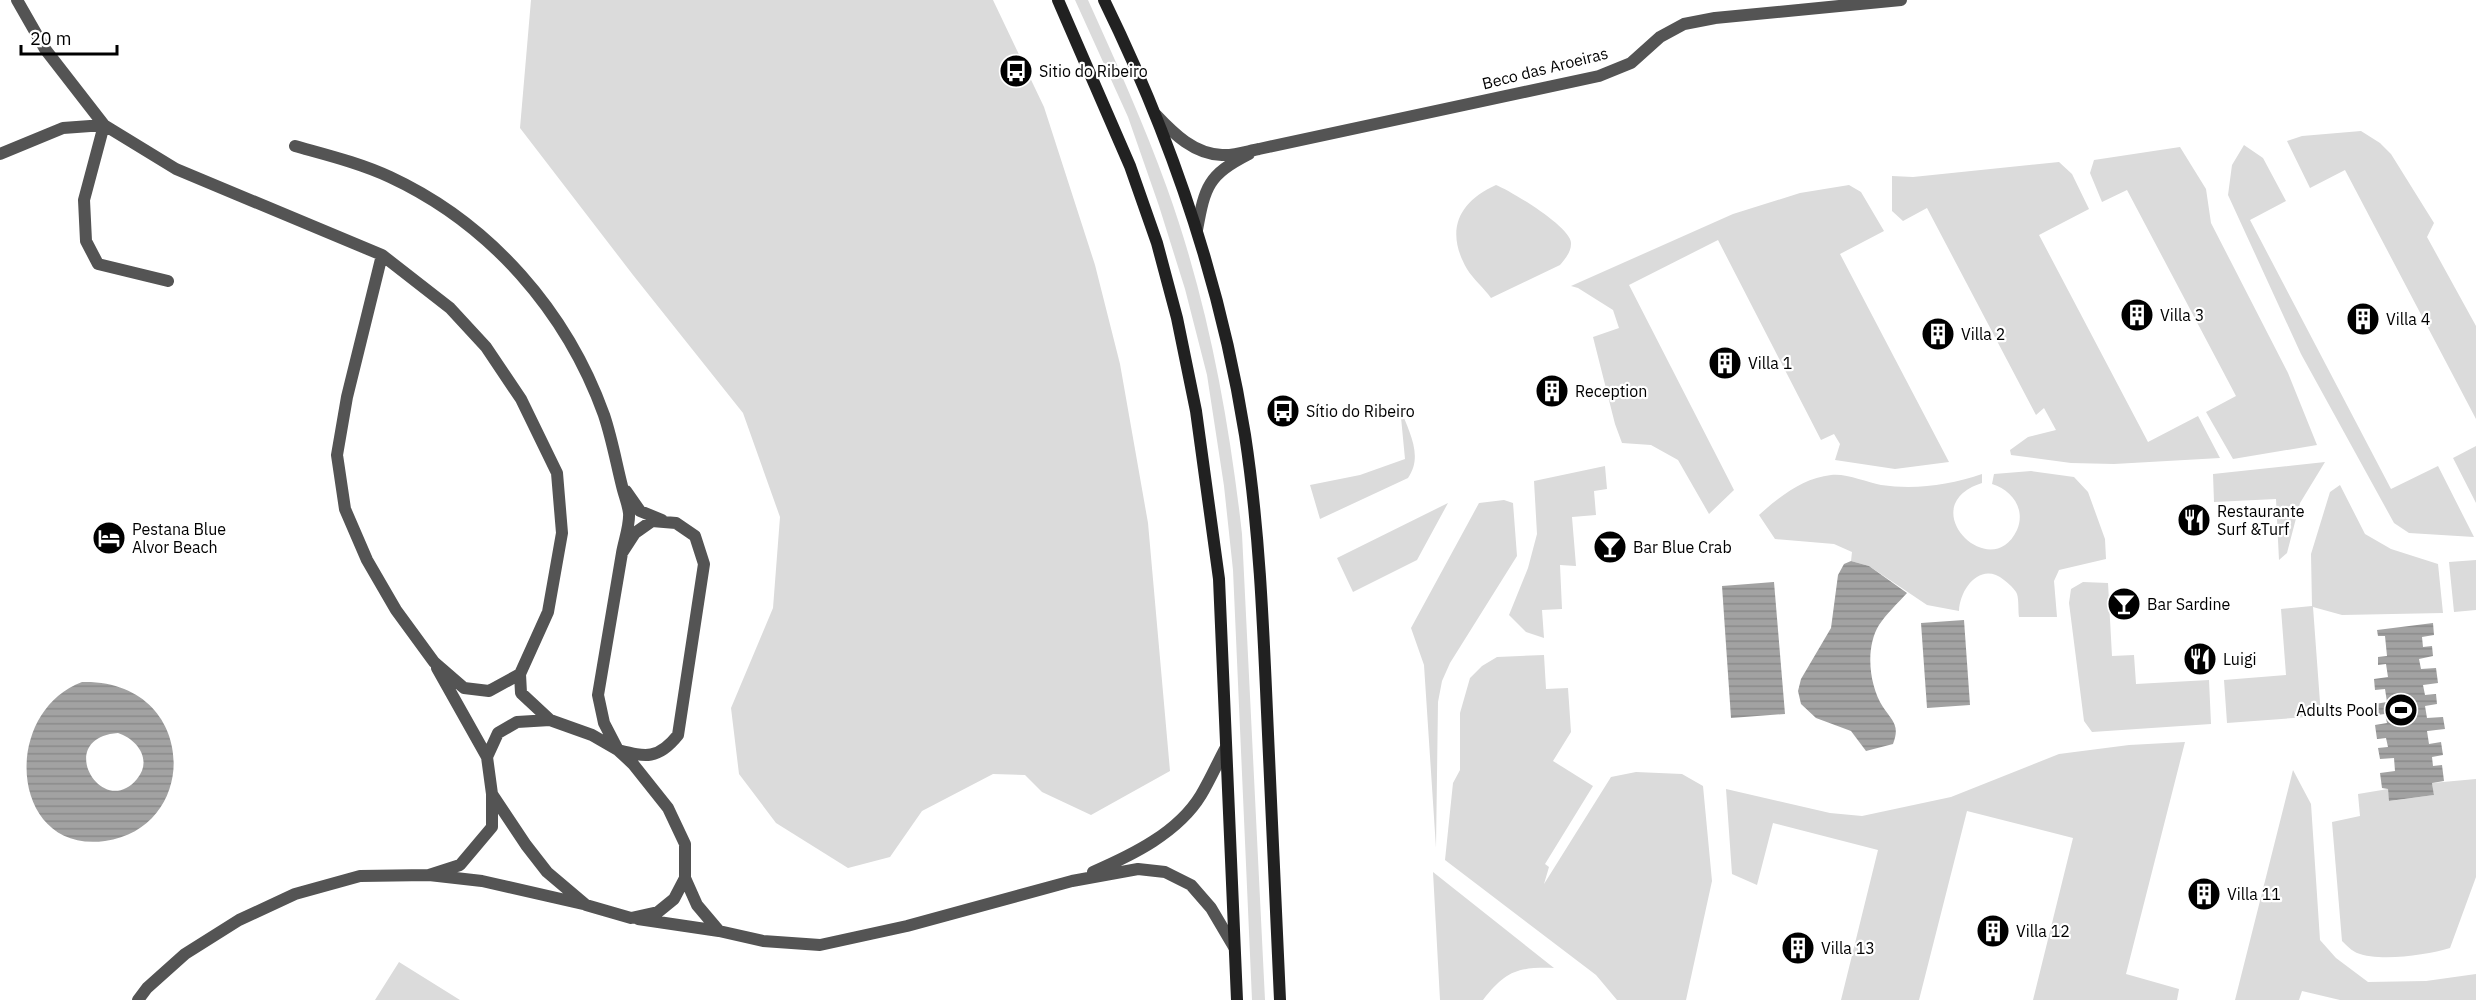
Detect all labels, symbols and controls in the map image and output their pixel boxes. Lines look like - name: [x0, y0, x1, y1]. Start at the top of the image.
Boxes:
- scale bar: [21, 18, 117, 56]
- text: 20 m: [30, 27, 72, 50]
- street label: Beco das Aroeiras: [1480, 43, 1610, 93]
- bus stop icon: Sitio do Ribeiro: [998, 53, 1034, 89]
- place label: Sitio do Ribeiro: [1039, 61, 1148, 81]
- building icon: Villa 3: [2119, 297, 2155, 333]
- building icon: Villa 4: [2345, 301, 2381, 337]
- place label: Villa 3: [2160, 305, 2204, 325]
- place label: Villa 4: [2386, 309, 2430, 329]
- building icon: Villa 2: [1920, 316, 1956, 352]
- place label: Villa 2: [1961, 324, 2005, 344]
- building icon: Villa 1: [1707, 345, 1743, 381]
- place label: Villa 1: [1748, 353, 1792, 373]
- building icon: Reception: [1534, 373, 1570, 409]
- place label: Reception: [1575, 381, 1647, 401]
- bus stop icon: Sítio do Ribeiro: [1265, 393, 1301, 429]
- place label: Sítio do Ribeiro: [1306, 401, 1415, 421]
- place label: Restaurante Surf &Turf: [2217, 501, 2305, 539]
- restaurant icon: Restaurante Surf &Turf: [2176, 502, 2212, 538]
- place label: Pestana Blue Alvor Beach: [132, 519, 226, 557]
- hotel icon: Pestana Blue Alvor Beach: [91, 520, 127, 556]
- bar icon: Bar Blue Crab: [1592, 529, 1628, 565]
- place label: Bar Blue Crab: [1633, 537, 1732, 557]
- bar icon: Bar Sardine: [2106, 586, 2142, 622]
- place label: Bar Sardine: [2147, 594, 2231, 614]
- restaurant icon: Luigi: [2182, 641, 2218, 677]
- place label: Luigi: [2223, 649, 2256, 669]
- sports icon: Adults Pool: [2383, 692, 2419, 728]
- place label: Adults Pool: [2296, 700, 2378, 720]
- building icon: Villa 11: [2186, 876, 2222, 912]
- place label: Villa 11: [2227, 884, 2281, 904]
- building icon: Villa 12: [1975, 913, 2011, 949]
- place label: Villa 12: [2016, 921, 2070, 941]
- building icon: Villa 13: [1780, 930, 1816, 966]
- place label: Villa 13: [1821, 938, 1875, 958]

